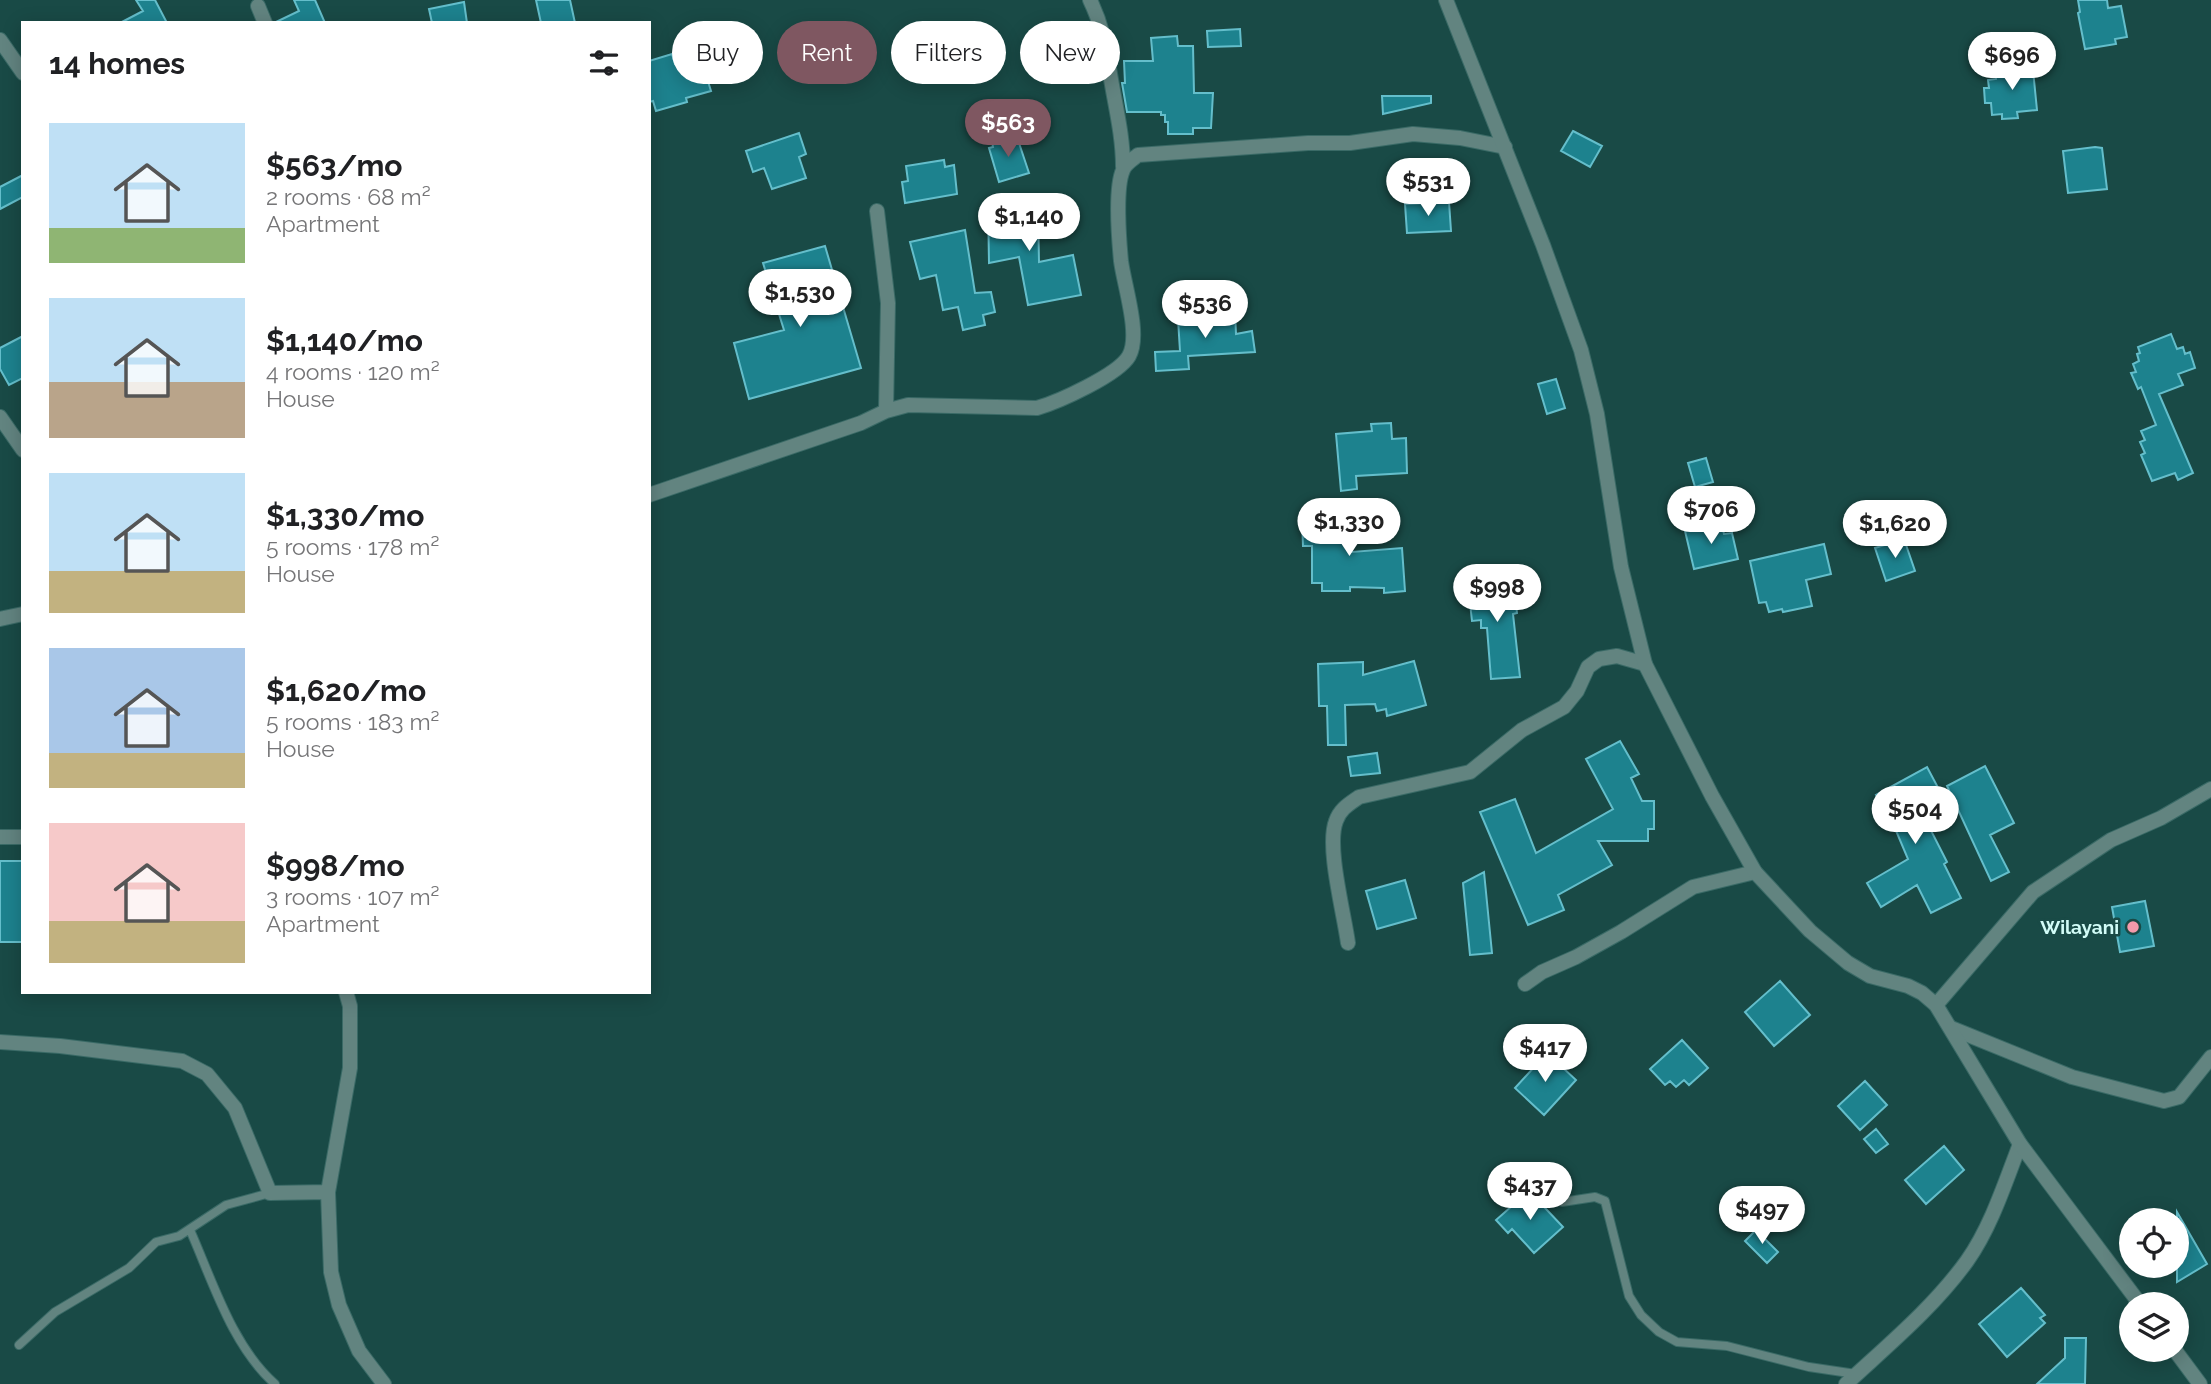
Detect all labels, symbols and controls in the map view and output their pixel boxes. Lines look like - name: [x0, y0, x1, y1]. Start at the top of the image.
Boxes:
- chip: Buy: [672, 21, 763, 84]
- chip: Rent: [777, 21, 877, 84]
- chip: Filters: [891, 21, 1006, 84]
- chip: New: [1020, 21, 1120, 84]
- pin: $696: [1971, 32, 2053, 92]
- text: $696: [1984, 41, 2040, 68]
- icon: filters: [585, 44, 623, 82]
- text: 14 homes: [49, 46, 185, 81]
- pin: $563: [967, 100, 1049, 159]
- text: $563: [981, 108, 1035, 135]
- text: $563/mo: [266, 148, 403, 183]
- icon: home: [105, 151, 189, 235]
- pin: $531: [1387, 158, 1469, 218]
- text: $531: [1402, 167, 1454, 194]
- text: 2 rooms · 68 m²: [266, 183, 431, 210]
- pin: $1,140: [972, 194, 1086, 253]
- text: $1,140: [994, 202, 1064, 229]
- text: Apartment: [266, 210, 380, 237]
- pin: $1,530: [743, 270, 857, 329]
- text: $1,530: [765, 278, 835, 305]
- pin: $536: [1164, 280, 1246, 340]
- text: $536: [1178, 289, 1232, 316]
- text: $1,140/mo: [266, 323, 423, 358]
- icon: home: [105, 326, 189, 410]
- text: 4 rooms · 120 m²: [266, 358, 440, 385]
- text: House: [266, 385, 335, 412]
- pin: $706: [1670, 486, 1752, 546]
- text: $706: [1683, 495, 1739, 522]
- text: $1,330/mo: [266, 498, 424, 533]
- pin: $1,330: [1292, 498, 1406, 558]
- pin: $1,620: [1838, 500, 1952, 560]
- icon: home: [105, 501, 189, 585]
- text: $1,330: [1313, 507, 1385, 534]
- text: $1,620: [1859, 509, 1931, 536]
- text: 5 rooms · 178 m²: [266, 533, 439, 560]
- text: House: [266, 560, 335, 587]
- pin: $998: [1456, 564, 1538, 624]
- text: $998: [1469, 573, 1525, 600]
- text: $1,620/mo: [266, 673, 426, 708]
- icon: home: [105, 676, 189, 760]
- text: 5 rooms · 183 m²: [266, 708, 440, 735]
- text: House: [266, 735, 335, 762]
- pin: $504: [1874, 786, 1956, 846]
- text: $504: [1888, 795, 1942, 822]
- text: $998/mo: [266, 848, 405, 883]
- icon: home: [105, 851, 189, 935]
- text: 3 rooms · 107 m²: [266, 883, 440, 910]
- text: Apartment: [266, 910, 380, 937]
- place label: Wilayani: [2040, 916, 2119, 938]
- marker: Wilayani: [2125, 919, 2141, 935]
- pin: $417: [1504, 1024, 1586, 1084]
- text: $417: [1519, 1033, 1571, 1060]
- pin: $437: [1489, 1162, 1571, 1222]
- text: $437: [1503, 1171, 1557, 1198]
- pin: $497: [1721, 1186, 1803, 1246]
- text: $497: [1735, 1195, 1789, 1222]
- map controls: [2119, 1208, 2189, 1362]
- button: locate: [2119, 1208, 2189, 1278]
- button: layers: [2119, 1292, 2189, 1362]

